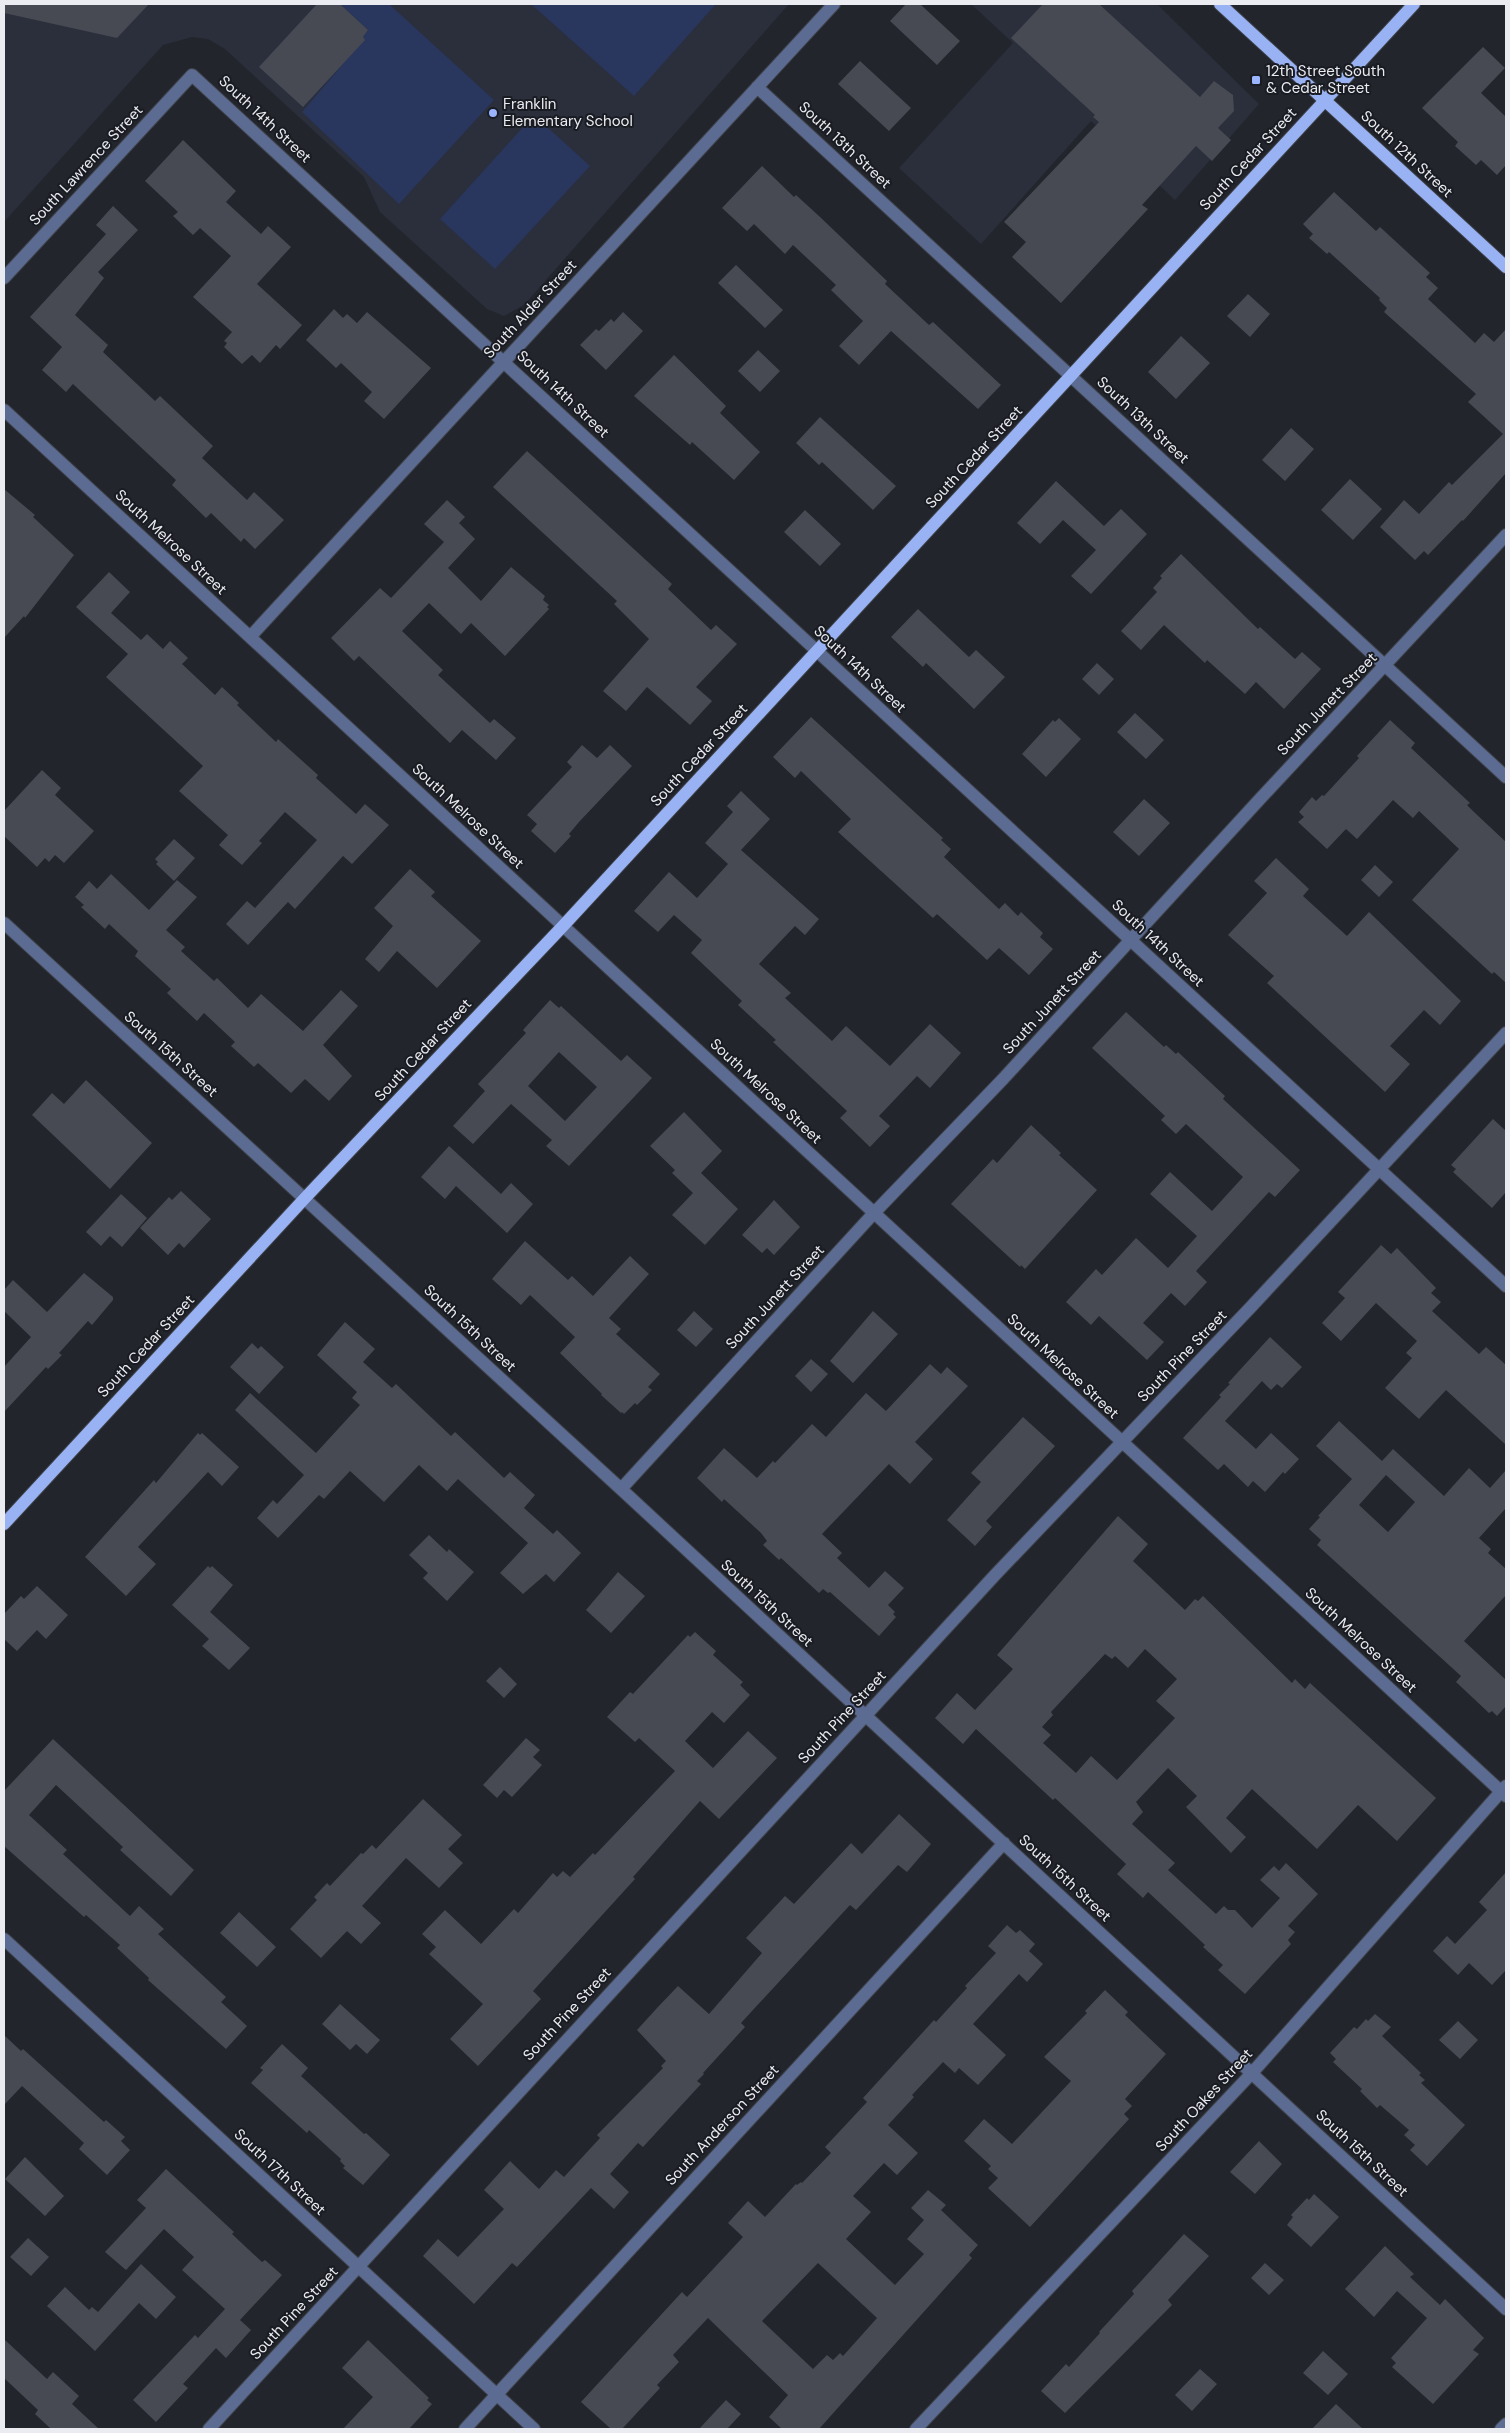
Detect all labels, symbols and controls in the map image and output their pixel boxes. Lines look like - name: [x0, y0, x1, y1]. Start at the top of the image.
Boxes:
- place label: 12th Street South & Cedar Street: [1266, 61, 1385, 98]
- street label: South 14th Street: [214, 71, 316, 167]
- marker: 12th Street South & Cedar Street: [1250, 74, 1262, 86]
- place label: Franklin Elementary School: [503, 94, 633, 131]
- street label: South 13th Street: [795, 97, 896, 193]
- street label: South Lawrence Street: [25, 100, 147, 230]
- street label: South Cedar Street: [1195, 103, 1301, 215]
- street label: South 12th Street: [1357, 106, 1457, 202]
- marker: Franklin Elementary School: [487, 107, 499, 119]
- street label: South Alder Street: [479, 255, 581, 363]
- street label: South 14th Street: [512, 346, 614, 442]
- street label: South 13th Street: [1093, 372, 1194, 468]
- street label: South Cedar Street: [921, 401, 1027, 513]
- street label: South Melrose Street: [111, 485, 231, 599]
- street label: South 14th Street: [809, 621, 911, 717]
- street label: South Junett Street: [1273, 648, 1381, 760]
- street label: South Cedar Street: [646, 699, 752, 811]
- street label: South Melrose Street: [408, 759, 528, 873]
- street label: South 14th Street: [1107, 895, 1209, 991]
- street label: South Junett Street: [998, 945, 1106, 1059]
- street label: South Cedar Street: [370, 994, 476, 1106]
- street label: South 15th Street: [120, 1007, 222, 1101]
- street label: South Melrose Street: [706, 1034, 826, 1148]
- street label: South Junett Street: [721, 1240, 829, 1354]
- street label: South 15th Street: [419, 1280, 521, 1376]
- street label: South Cedar Street: [93, 1290, 199, 1402]
- street label: South Pine Street: [1133, 1306, 1231, 1406]
- street label: South Melrose Street: [1003, 1309, 1123, 1423]
- street label: South 15th Street: [716, 1555, 818, 1651]
- street label: South Melrose Street: [1301, 1583, 1421, 1697]
- street label: South Pine Street: [794, 1666, 891, 1768]
- street label: South 15th Street: [1014, 1830, 1116, 1926]
- street label: South Pine Street: [519, 1963, 616, 2065]
- street label: South Oakes Street: [1151, 2044, 1257, 2156]
- street label: South Anderson Street: [661, 2060, 783, 2190]
- street label: South 15th Street: [1311, 2105, 1413, 2201]
- street label: South 17th Street: [230, 2124, 330, 2220]
- street label: South Pine Street: [246, 2262, 343, 2364]

